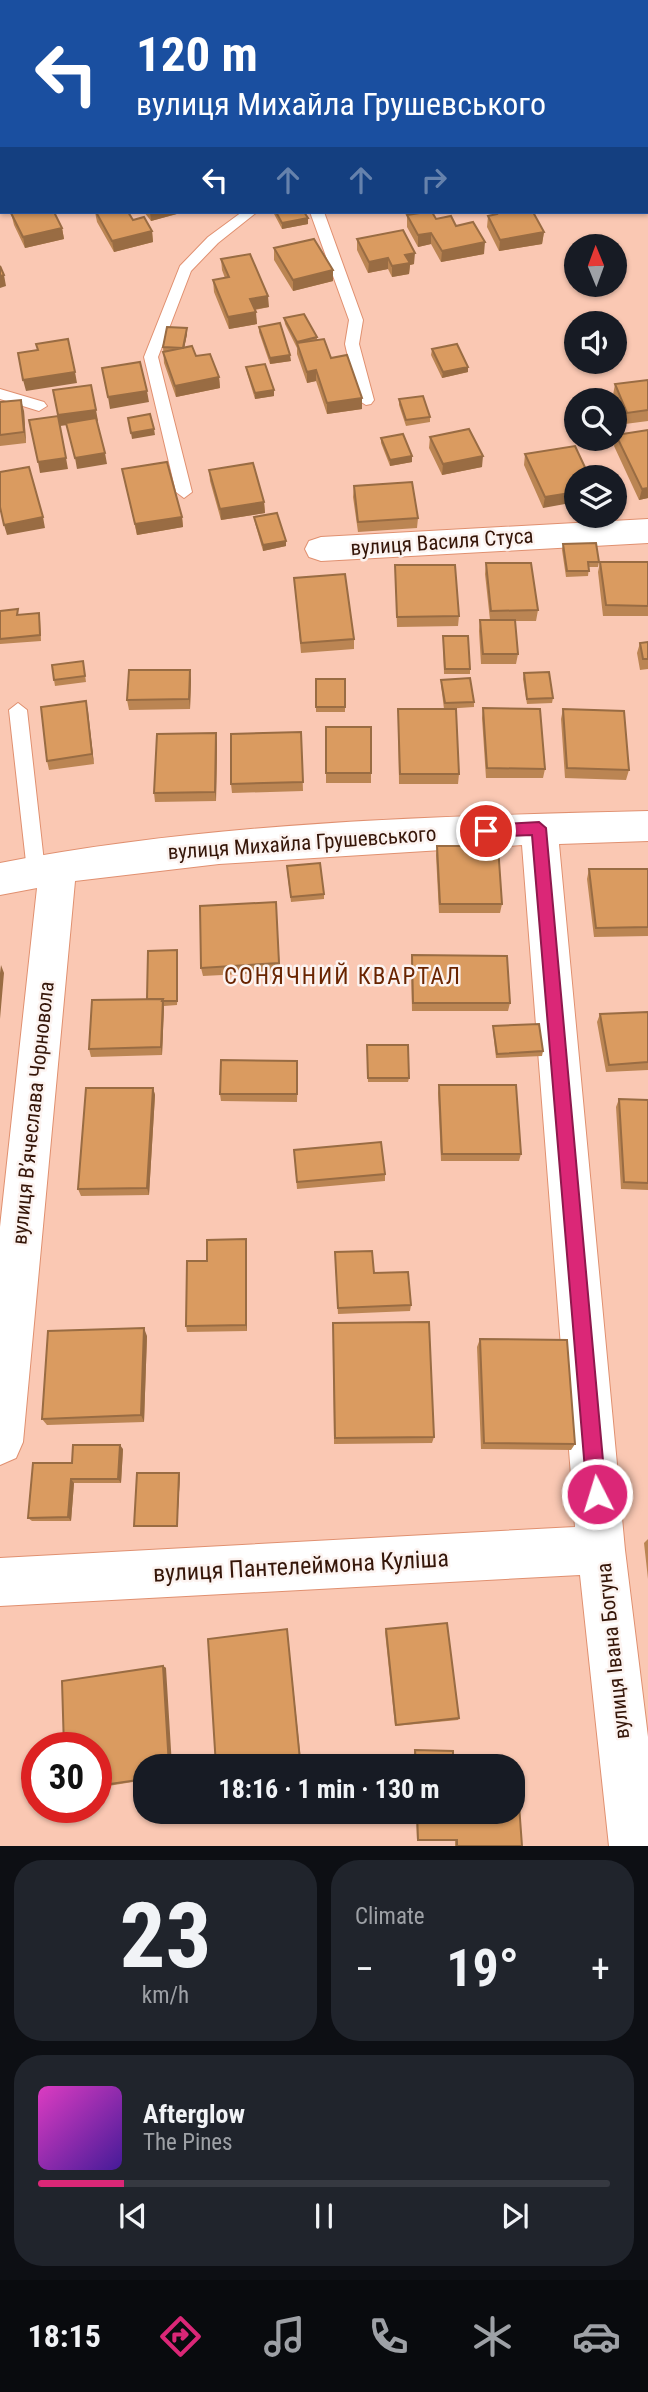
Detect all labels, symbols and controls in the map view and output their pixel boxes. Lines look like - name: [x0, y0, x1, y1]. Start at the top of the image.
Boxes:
- text: 120 m: [136, 26, 258, 83]
- icon: left: [21, 28, 112, 119]
- text: вулиця Михайла Грушевського: [136, 85, 546, 123]
- icon: left: [196, 161, 234, 199]
- icon: ahead: [269, 161, 307, 199]
- icon: ahead: [342, 161, 380, 199]
- icon: right: [415, 161, 453, 199]
- north arrow: [564, 234, 626, 298]
- map controls: [564, 234, 627, 528]
- button: sound: [564, 311, 627, 374]
- button: search: [564, 388, 627, 451]
- button: layers: [564, 465, 627, 528]
- street label: вулиця Василя Стуса: [350, 524, 534, 560]
- pin: [456, 801, 516, 861]
- icon: arrive: [467, 812, 505, 850]
- street label: вулиця Михайла Грушевського: [167, 822, 437, 864]
- district label: СОНЯЧНИЙ КВАРТАЛ: [224, 962, 462, 990]
- street label: вулиця Вʼячеслава Чорновола: [7, 980, 59, 1246]
- position arrow: [560, 1457, 634, 1531]
- street label: вулиця Пантелеймона Куліша: [152, 1544, 450, 1588]
- street label: вулиця Івана Богуна: [592, 1562, 634, 1740]
- speed limit sign: 30: [21, 1732, 112, 1823]
- text: 18:16 · 1 min · 130 m: [219, 1774, 439, 1804]
- text: 23: [120, 1883, 211, 1989]
- text: Climate: [355, 1903, 425, 1930]
- text: 19°: [446, 1938, 519, 1999]
- text: −: [355, 1947, 374, 1991]
- text: +: [591, 1947, 610, 1991]
- text: km/h: [142, 1982, 189, 2009]
- text: Afterglow: [143, 2099, 245, 2129]
- text: The Pines: [143, 2129, 233, 2156]
- icon: previous: [114, 2197, 152, 2235]
- icon: pause: [305, 2197, 343, 2235]
- icon: next: [496, 2197, 534, 2235]
- icon: directions: [156, 2312, 205, 2361]
- icon: music: [260, 2312, 309, 2361]
- icon: phone: [364, 2312, 413, 2361]
- icon: climate: [468, 2312, 517, 2361]
- icon: car: [572, 2312, 621, 2361]
- text: 18:15: [27, 2317, 101, 2355]

